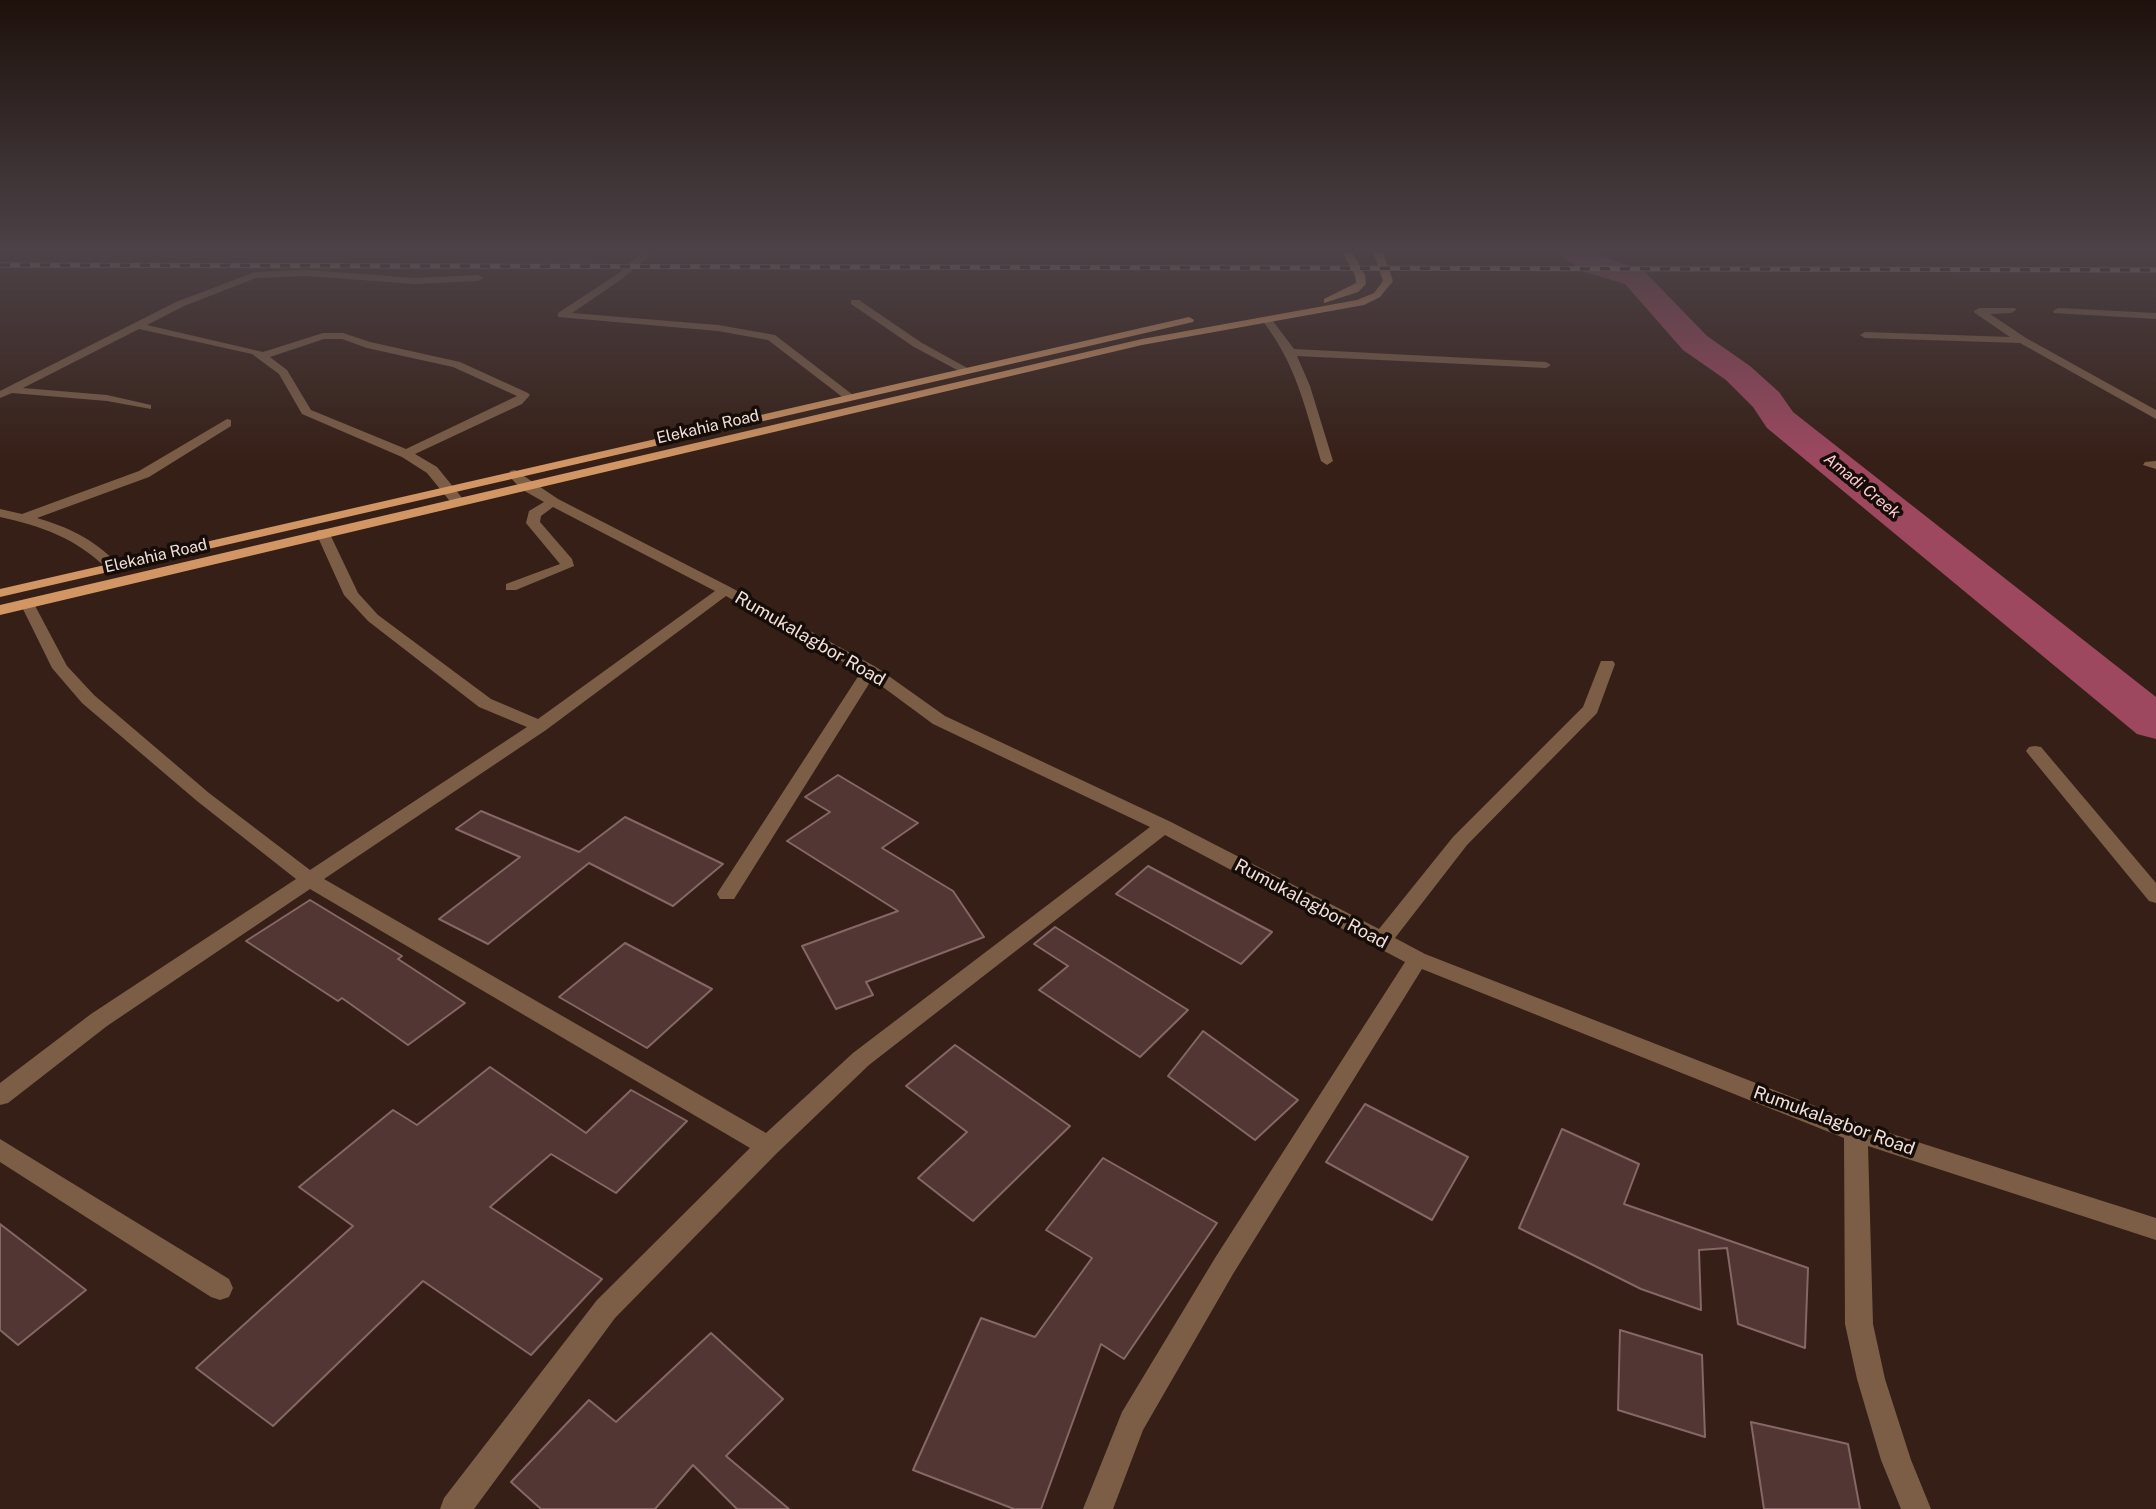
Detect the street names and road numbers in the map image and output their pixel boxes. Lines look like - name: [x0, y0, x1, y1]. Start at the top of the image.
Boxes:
- street label: Elekahia Road: [655, 406, 761, 448]
- street label: Elekahia Road: [103, 535, 209, 577]
- street label: Rumukalagbor Road: [731, 587, 889, 691]
- street label: Rumukalagbor Road: [1231, 855, 1391, 953]
- street label: Rumukalagbor Road: [1750, 1082, 1918, 1160]

